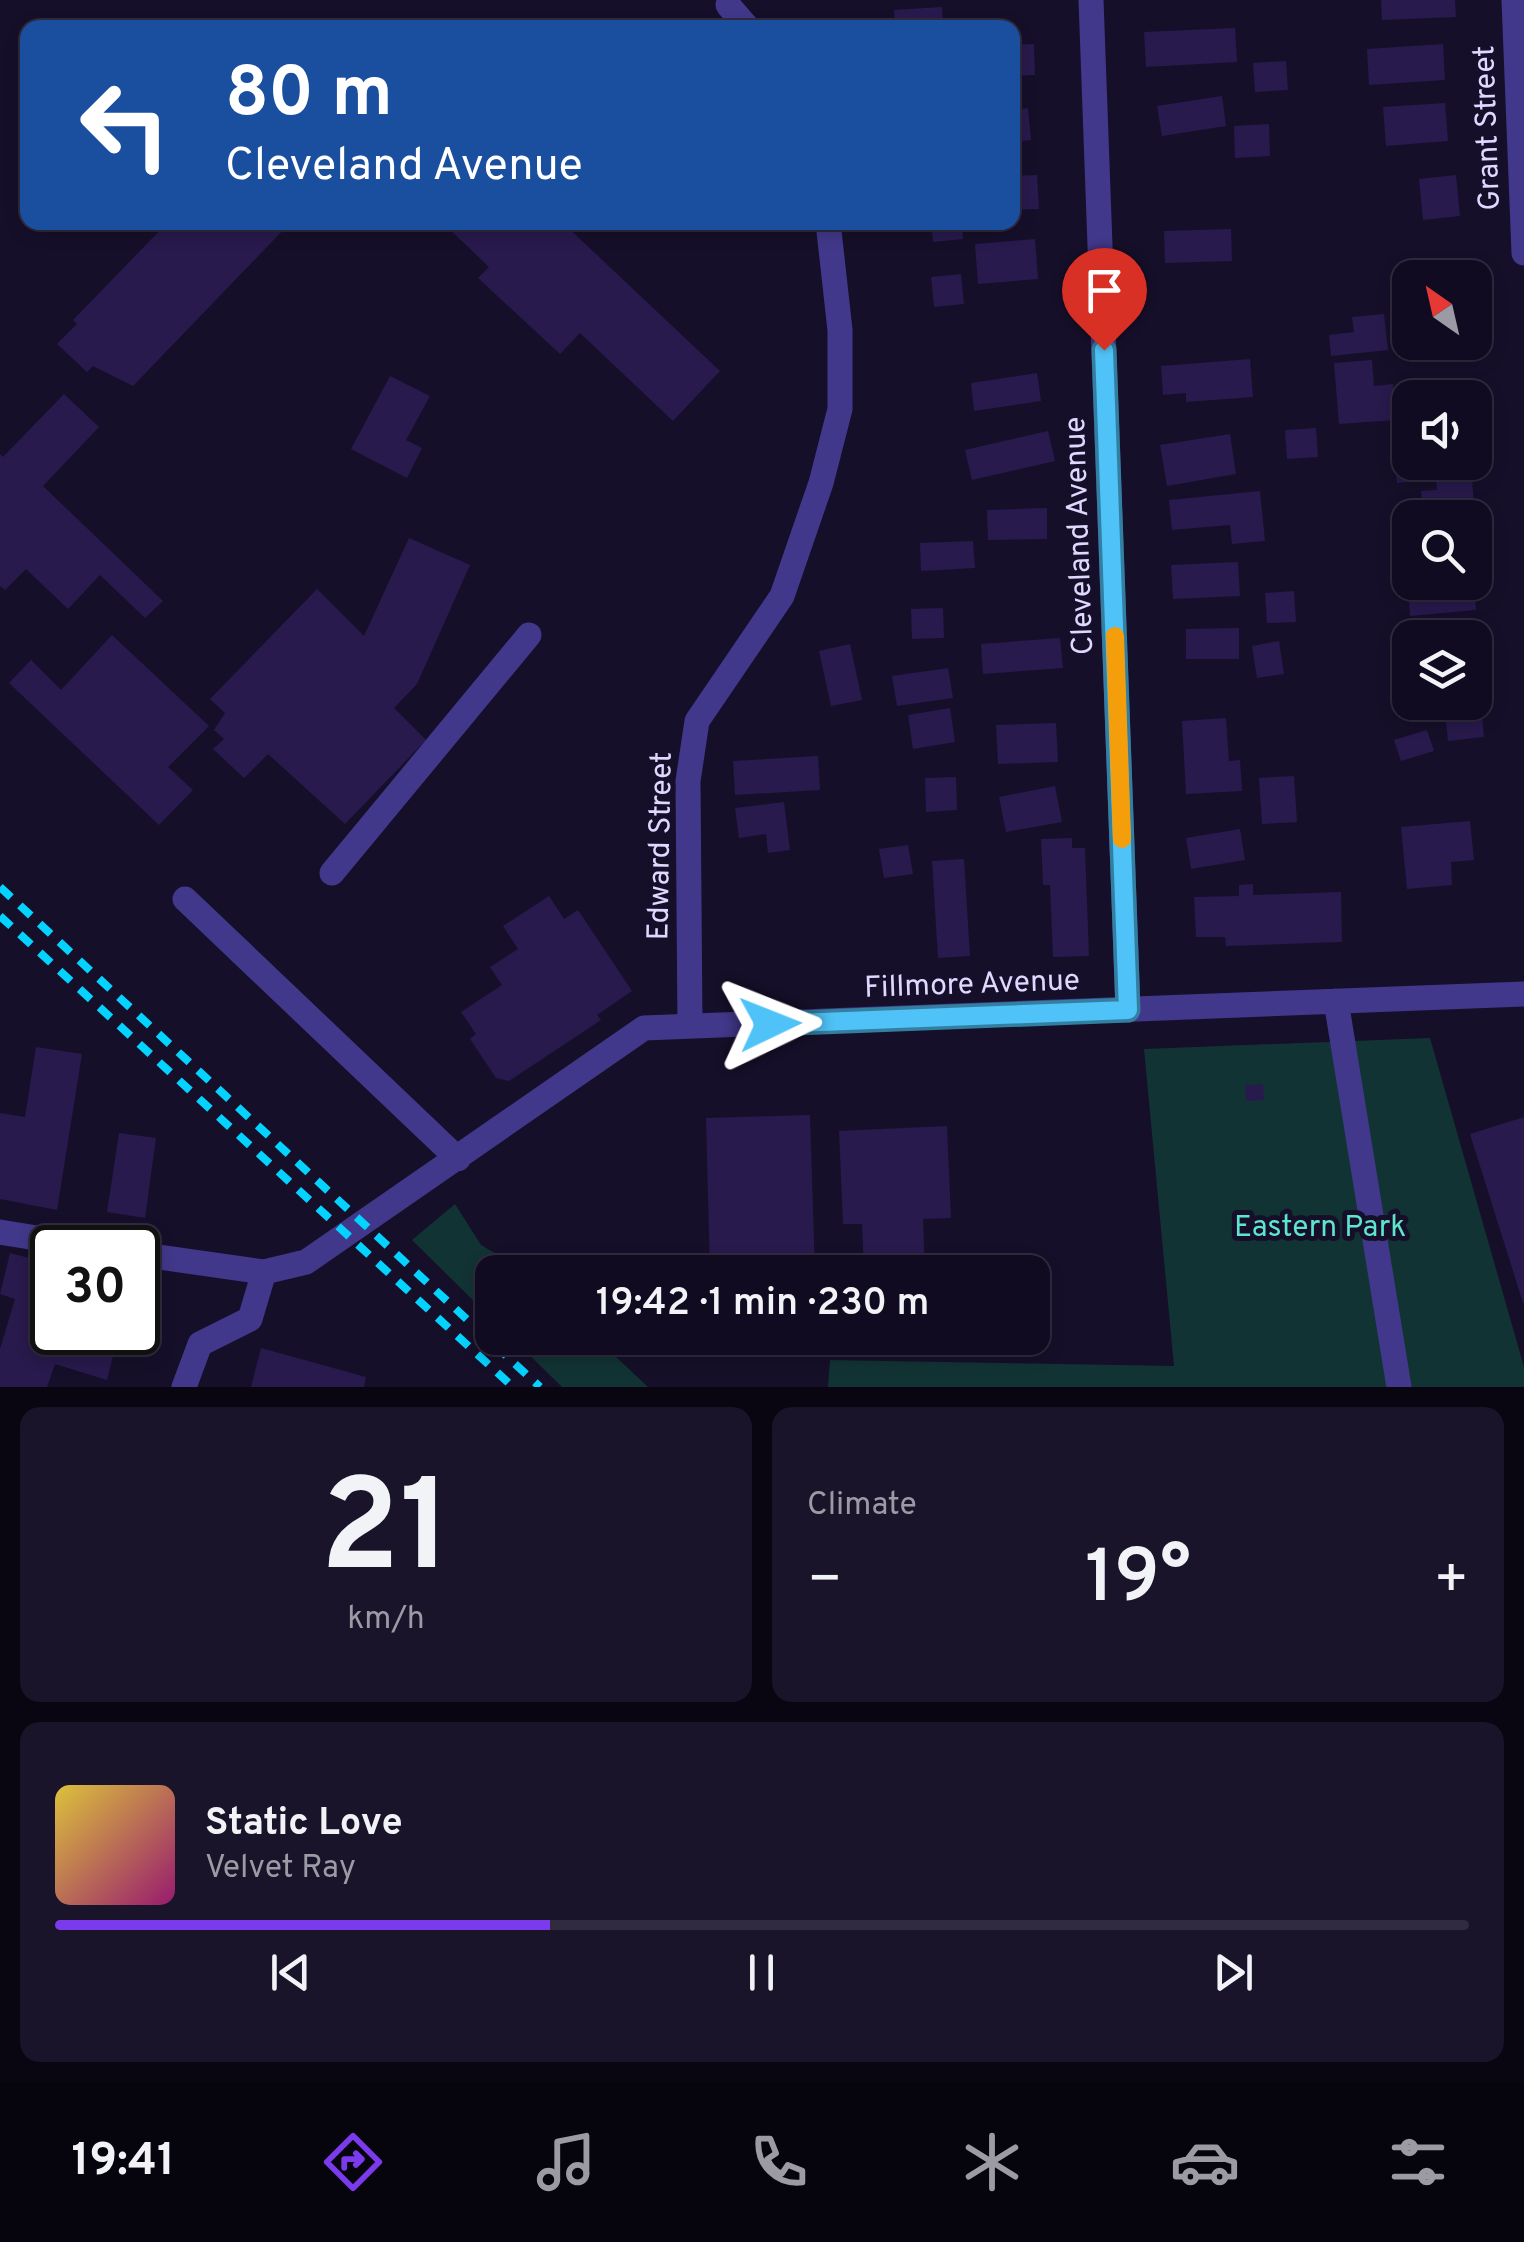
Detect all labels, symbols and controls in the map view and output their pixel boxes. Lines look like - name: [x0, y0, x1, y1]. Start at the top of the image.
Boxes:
- street label: Grant Street: [1467, 45, 1510, 211]
- text: 80 m: [225, 52, 393, 141]
- icon: left: [60, 60, 190, 190]
- text: Cleveland Avenue: [225, 139, 583, 196]
- pin: [1062, 248, 1147, 351]
- north arrow: [1392, 260, 1492, 360]
- map controls: [1392, 260, 1492, 720]
- icon: arrive: [1077, 263, 1132, 318]
- button: sound: [1392, 380, 1492, 480]
- street label: Cleveland Avenue: [1058, 416, 1103, 656]
- button: search: [1392, 500, 1492, 600]
- button: layers: [1392, 620, 1492, 720]
- street label: Edward Street: [641, 751, 682, 941]
- street label: Fillmore Avenue: [864, 963, 1081, 1008]
- position arrow: [718, 972, 822, 1076]
- park label: Eastern Park: [1234, 1210, 1406, 1247]
- speed limit sign: 30: [30, 1225, 160, 1355]
- text: 19:42 · 1 min · 230 m: [596, 1280, 929, 1329]
- text: 21: [320, 1452, 452, 1617]
- text: Climate: [807, 1486, 917, 1526]
- text: 19°: [1085, 1534, 1191, 1629]
- text: −: [807, 1547, 842, 1617]
- text: +: [1434, 1547, 1469, 1617]
- text: km/h: [347, 1600, 425, 1640]
- text: Static Love: [205, 1800, 403, 1849]
- text: Velvet Ray: [205, 1849, 356, 1889]
- icon: previous: [263, 1945, 318, 2000]
- icon: pause: [734, 1945, 789, 2000]
- icon: next: [1206, 1945, 1261, 2000]
- icon: directions: [318, 2127, 388, 2197]
- icon: music: [531, 2127, 601, 2197]
- icon: phone: [744, 2127, 814, 2197]
- icon: climate: [957, 2127, 1027, 2197]
- icon: car: [1170, 2127, 1240, 2197]
- icon: filters: [1383, 2127, 1453, 2197]
- text: 19:41: [71, 2134, 175, 2191]

